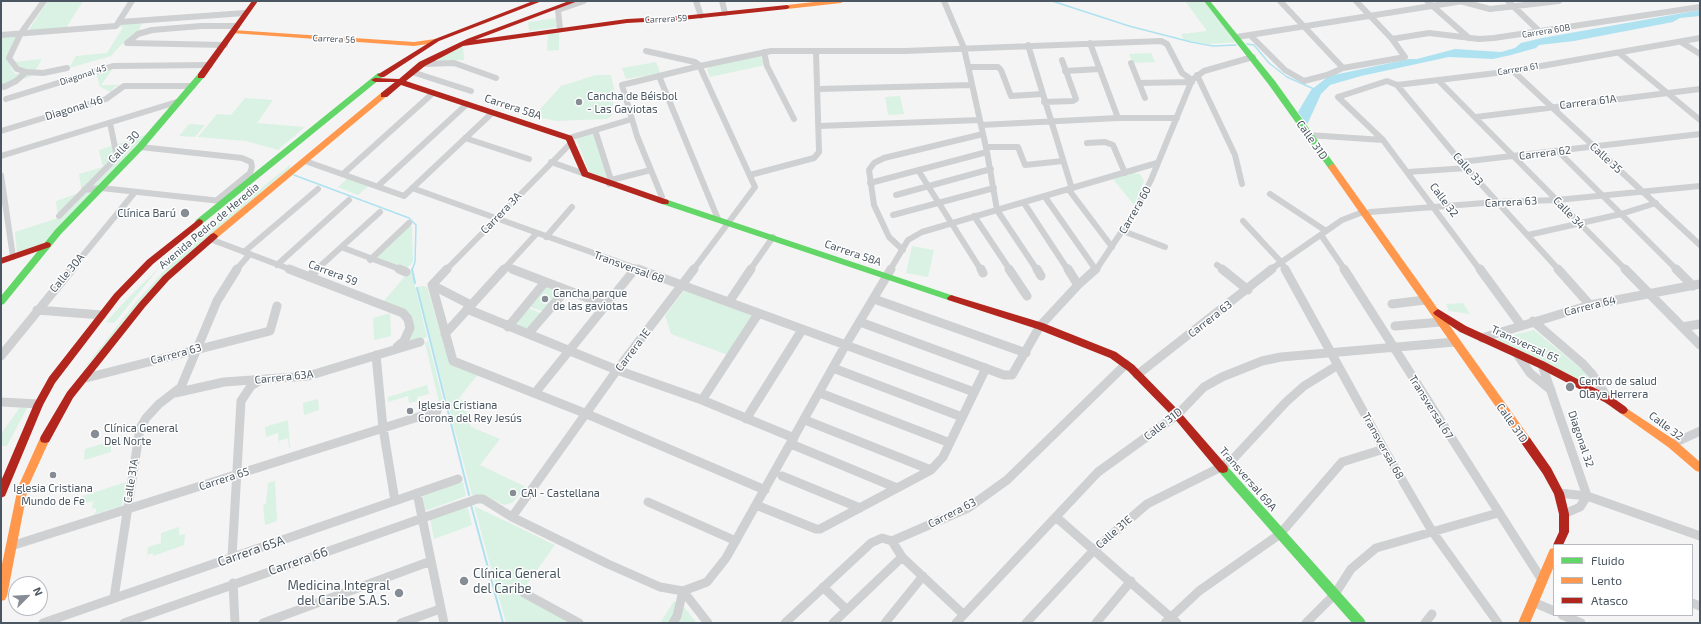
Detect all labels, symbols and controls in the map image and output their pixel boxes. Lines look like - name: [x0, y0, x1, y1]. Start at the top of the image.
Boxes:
- street label: Carrera 59: [644, 12, 688, 26]
- street label: Carrera 60B: [1521, 22, 1571, 40]
- street label: Carrera 56: [312, 32, 356, 46]
- street label: Carrera 61: [1497, 60, 1539, 78]
- street label: Diagonal 45: [58, 62, 108, 88]
- place label: Cancha de Béisbol - Las Gaviotas: [587, 89, 677, 115]
- street label: Carrera 58A: [483, 92, 543, 122]
- street label: Carrera 61A: [1559, 92, 1617, 112]
- street label: Diagonal 46: [44, 93, 104, 123]
- marker: Cancha de Béisbol - Las Gaviotas: [574, 97, 584, 107]
- street label: Calle 31D: [1294, 118, 1330, 162]
- street label: Calle 30: [106, 128, 142, 166]
- street label: Calle 35: [1587, 140, 1625, 176]
- street label: Carrera 62: [1518, 143, 1572, 163]
- street label: Calle 33: [1450, 150, 1486, 188]
- street label: Avenida Pedro de Heredia: [156, 180, 262, 272]
- street label: Calle 32: [1427, 180, 1461, 220]
- street label: Carrera 60: [1116, 184, 1154, 236]
- street label: Carrera 3A: [478, 189, 524, 237]
- street label: Carrera 63: [1485, 194, 1537, 210]
- street label: Calle 34: [1550, 194, 1588, 232]
- place label: Clínica Barú: [117, 206, 176, 220]
- marker: Clínica Barú: [179, 207, 191, 219]
- street label: Carrera 58A: [823, 237, 883, 269]
- street label: Transversal 68: [592, 248, 666, 286]
- street label: Calle 30A: [47, 251, 87, 295]
- street label: Carrera 59: [306, 258, 360, 288]
- place label: Cancha parque de las gaviotas: [553, 286, 628, 312]
- street label: Carrera 64: [1563, 293, 1617, 319]
- marker: Cancha parque de las gaviotas: [540, 294, 550, 304]
- street label: Carrera 63: [1185, 298, 1235, 340]
- street label: Transversal 65: [1489, 323, 1561, 365]
- street label: Carrera 1E: [613, 326, 653, 374]
- street label: Carrera 63: [149, 341, 203, 367]
- street label: Carrera 63A: [254, 367, 314, 387]
- street label: Transversal 67: [1406, 372, 1456, 442]
- place label: Centro de salud Olaya Herrera: [1579, 374, 1657, 400]
- marker: Centro de salud Olaya Herrera: [1564, 381, 1576, 393]
- place label: Iglesia Cristiana Corona del Rey Jesús: [418, 398, 522, 424]
- street label: Calle 31D: [1494, 401, 1530, 445]
- street label: Calle 31D: [1141, 405, 1185, 443]
- marker: Iglesia Cristiana Corona del Rey Jesús: [405, 406, 415, 416]
- street label: Diagonal 32: [1565, 409, 1597, 469]
- street label: Calle 32: [1646, 409, 1686, 443]
- street label: Transversal 68: [1359, 410, 1407, 482]
- place label: Clínica General Del Norte: [104, 421, 178, 447]
- marker: Clínica General Del Norte: [89, 428, 101, 440]
- street label: Transversal 69A: [1217, 444, 1279, 514]
- street label: Calle 31A: [121, 458, 141, 504]
- street label: Carrera 65: [197, 465, 251, 493]
- marker: Iglesia Cristiana Mundo de Fe: [48, 470, 58, 480]
- place label: Iglesia Cristiana Mundo de Fe: [13, 481, 93, 507]
- place label: CAI - Castellana: [521, 486, 600, 500]
- marker: CAI - Castellana: [508, 488, 518, 498]
- street label: Carrera 63: [926, 495, 978, 531]
- street label: Calle 31E: [1093, 513, 1135, 551]
- street label: Carrera 65A: [216, 532, 286, 570]
- street label: Carrera 66: [266, 544, 330, 578]
- legend: [1553, 544, 1693, 616]
- text: Fluido: [1591, 553, 1625, 567]
- place label: Clínica General del Caribe: [473, 566, 561, 597]
- text: Lento: [1591, 573, 1622, 587]
- marker: Clínica General del Caribe: [458, 575, 470, 587]
- north arrow: [8, 576, 48, 616]
- place label: Medicina Integral del Caribe S.A.S.: [287, 578, 390, 609]
- text: N: [31, 585, 46, 598]
- marker: Medicina Integral del Caribe S.A.S.: [393, 587, 405, 599]
- text: Atasco: [1591, 593, 1628, 607]

